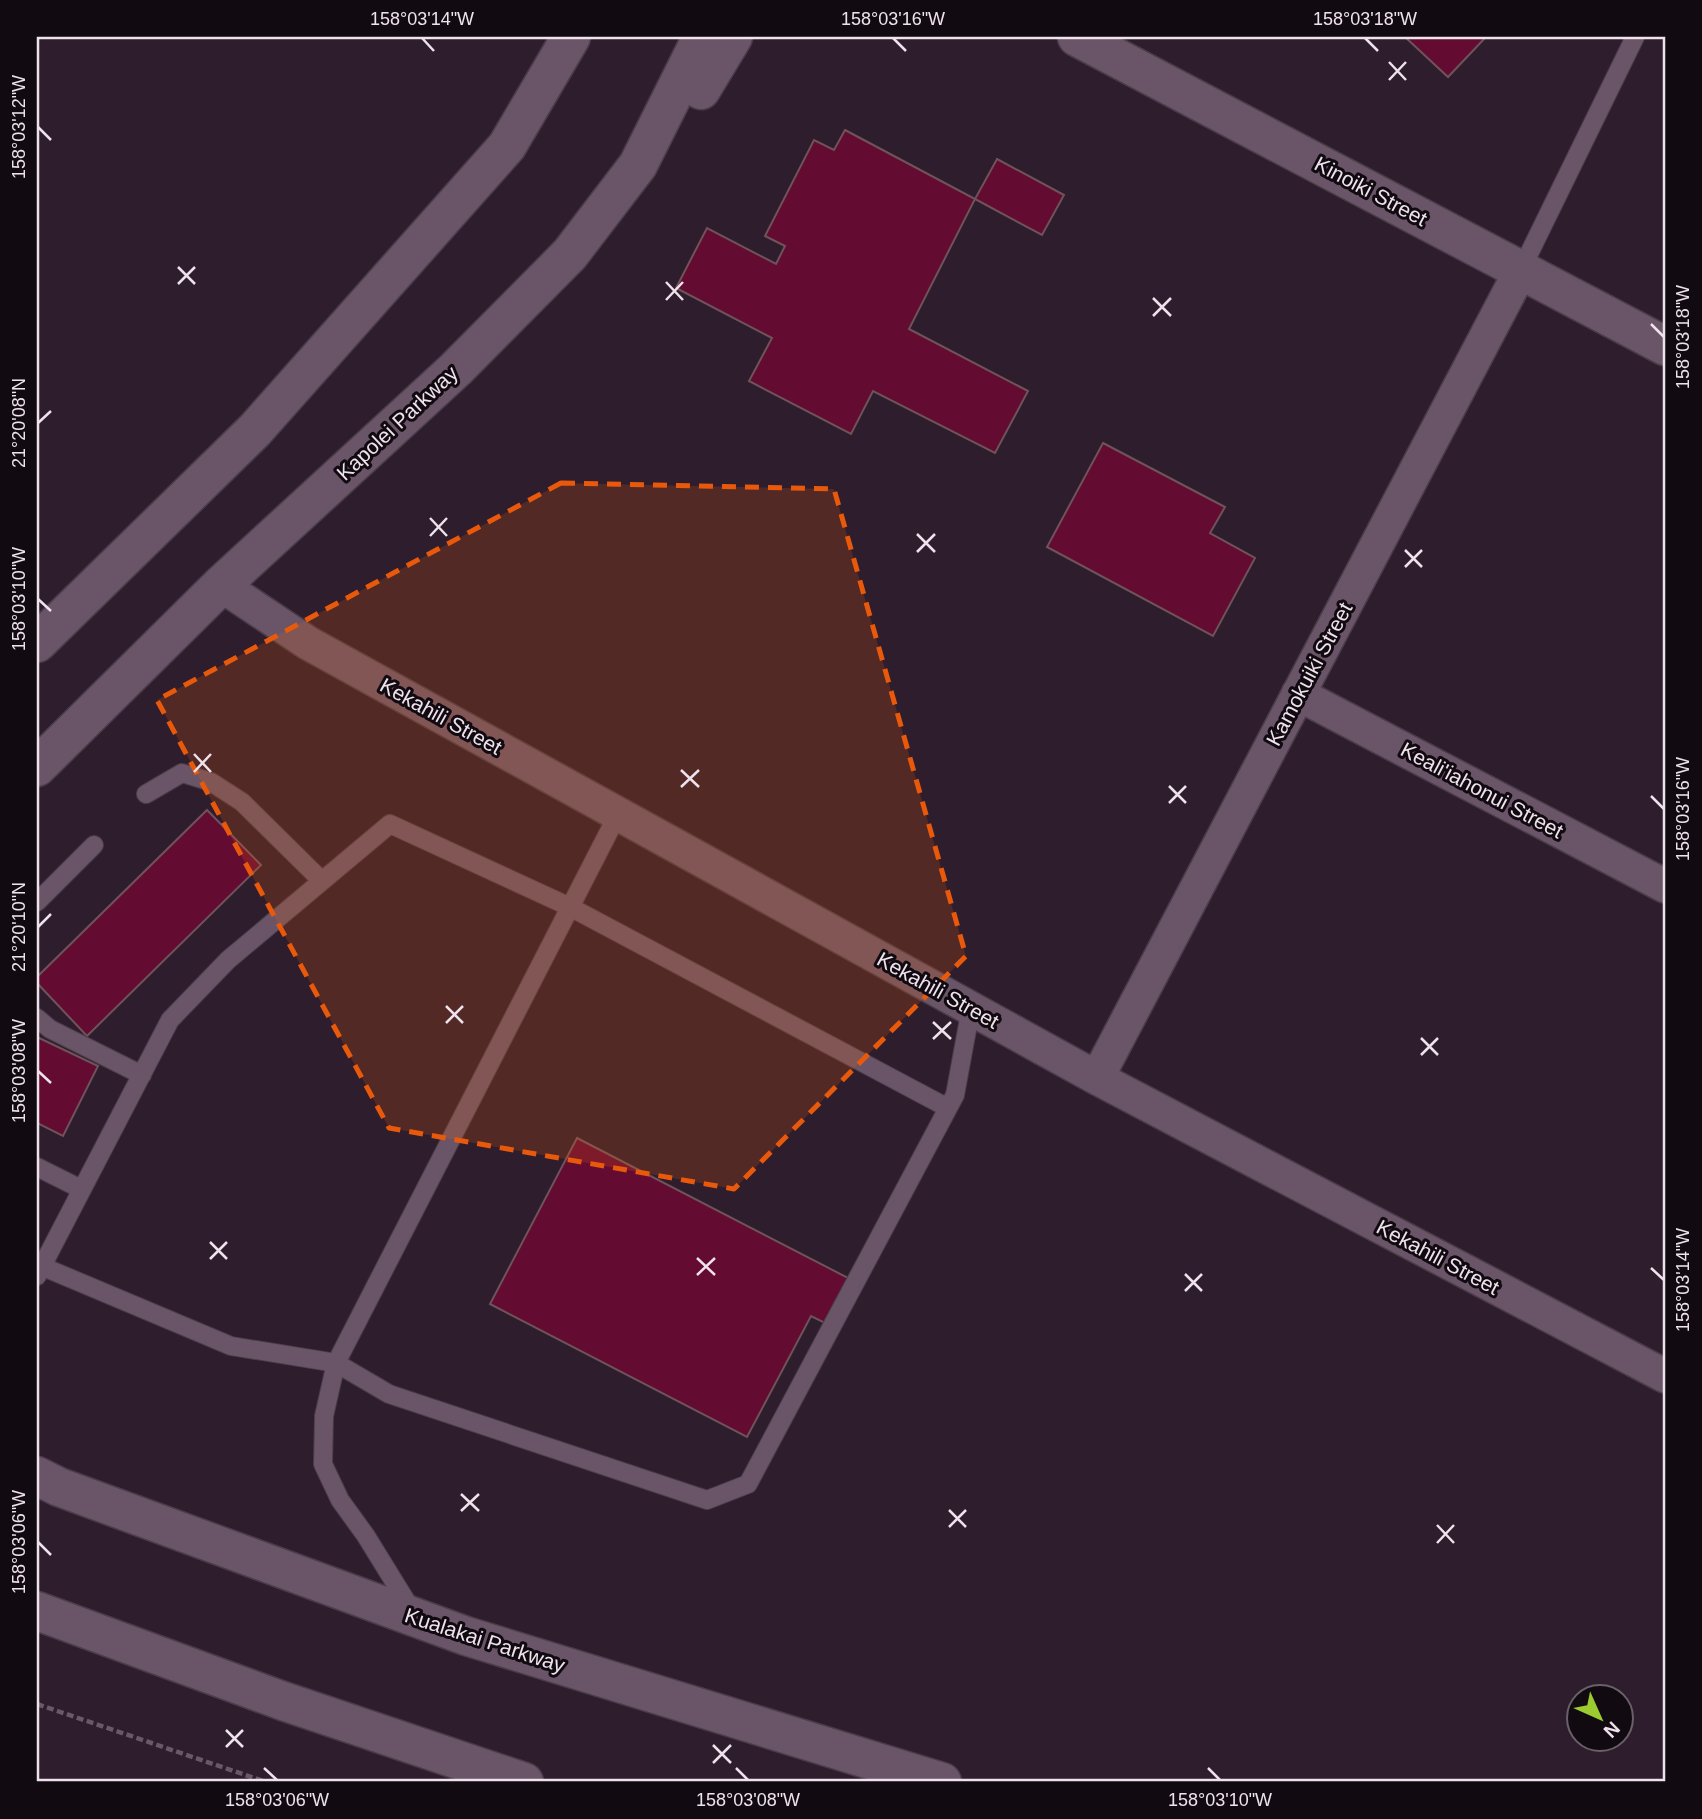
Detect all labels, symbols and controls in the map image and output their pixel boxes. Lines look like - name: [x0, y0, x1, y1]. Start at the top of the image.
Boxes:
- text: 158°03'14"W: [370, 9, 474, 29]
- text: 158°03'16"W: [841, 9, 945, 29]
- text: 158°03'18"W: [1313, 9, 1417, 29]
- text: 158°03'12"W: [9, 75, 29, 179]
- street label: Kinoiki Street: [1311, 152, 1431, 230]
- text: 158°03'18"W: [1673, 285, 1693, 389]
- street label: Kapolei Parkway: [332, 361, 462, 485]
- text: 21°20'08"N: [9, 378, 29, 468]
- text: 158°03'10"W: [9, 547, 29, 651]
- street label: Kamokuiki Street: [1262, 598, 1356, 749]
- street label: Kekahili Street: [376, 673, 506, 759]
- street label: Keali'iahonui Street: [1397, 738, 1567, 843]
- text: 158°03'16"W: [1673, 757, 1693, 861]
- text: 21°20'10"N: [9, 882, 29, 972]
- street label: Kekahili Street: [873, 947, 1003, 1033]
- text: 158°03'08"W: [9, 1019, 29, 1123]
- street label: Kekahili Street: [1373, 1215, 1503, 1299]
- text: 158°03'14"W: [1673, 1228, 1693, 1332]
- text: 158°03'06"W: [9, 1490, 29, 1594]
- street label: Kualakai Parkway: [402, 1603, 568, 1677]
- north arrow: [1566, 1682, 1636, 1752]
- text: N: [1599, 1717, 1624, 1742]
- text: 158°03'06"W: [225, 1790, 329, 1810]
- text: 158°03'08"W: [696, 1790, 800, 1810]
- text: 158°03'10"W: [1168, 1790, 1272, 1810]

